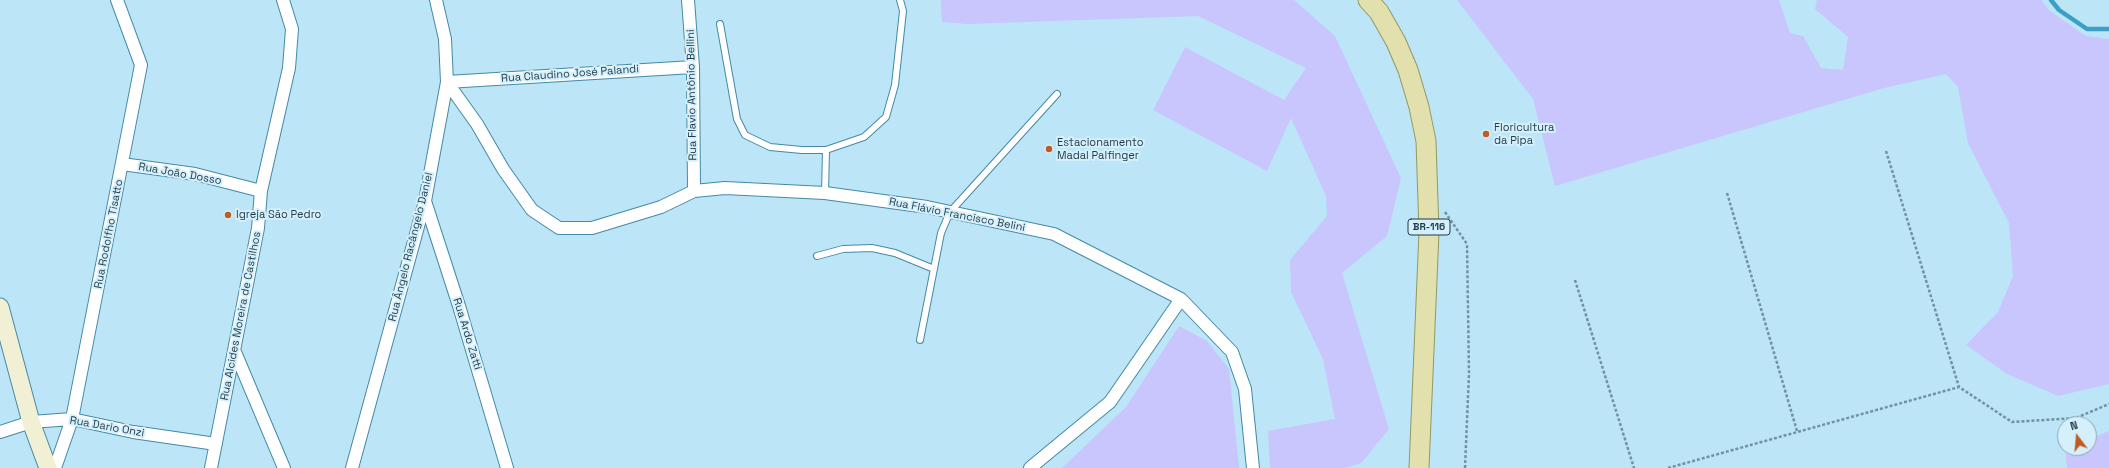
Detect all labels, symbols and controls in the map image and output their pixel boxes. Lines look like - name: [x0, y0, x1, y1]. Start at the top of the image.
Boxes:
- street label: Rua Flavio Antônio Bellini: [684, 29, 700, 161]
- street label: Rua Claudino José Palandi: [501, 63, 639, 85]
- place label: Floricultura da Pipa: [1494, 121, 1554, 147]
- marker: Floricultura da Pipa: [1481, 129, 1491, 139]
- place label: Estacionamento Madal Palfinger: [1057, 136, 1143, 162]
- marker: Estacionamento Madal Palfinger: [1044, 144, 1054, 154]
- street label: Rua João Dosso: [137, 160, 223, 188]
- street label: Rua Ângelo Racângelo Daniel: [386, 171, 436, 323]
- street label: Rua Rodolfho Tisatto: [92, 178, 126, 290]
- street label: Rua Flávio Francisco Belini: [888, 195, 1026, 235]
- place label: Igreja São Pedro: [236, 208, 321, 222]
- marker: Igreja São Pedro: [223, 210, 233, 220]
- road number: BR-116: [1408, 219, 1450, 235]
- street label: Rua Alcides Moreira de Castilhos: [218, 230, 264, 402]
- street label: Rua Ardo Zatti: [450, 297, 484, 371]
- street label: Rua Dario Onzi: [69, 414, 145, 440]
- north arrow: [2057, 416, 2097, 456]
- text: N: [2068, 418, 2079, 433]

